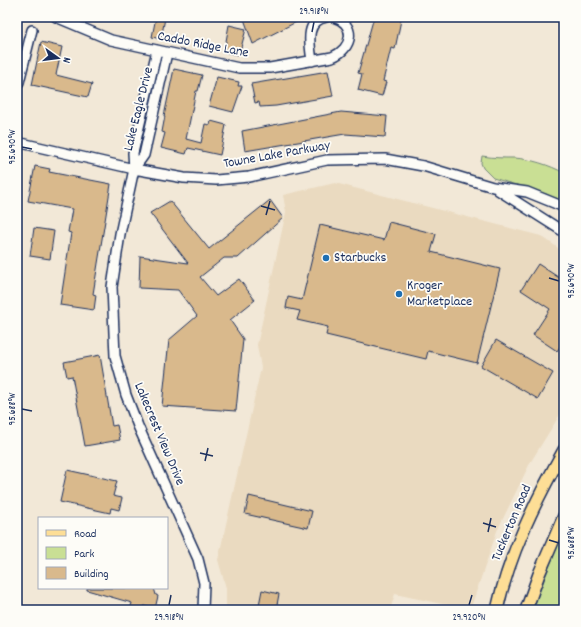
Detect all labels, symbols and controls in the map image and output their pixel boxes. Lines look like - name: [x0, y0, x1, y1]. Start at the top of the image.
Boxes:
- text: 29.918°N: [299, 5, 329, 19]
- street label: Caddo Ridge Lane: [156, 26, 250, 64]
- north arrow: [38, 38, 78, 78]
- text: N: [57, 55, 74, 65]
- street label: Lake Eagle Drive: [119, 65, 159, 153]
- text: 95.690°W: [6, 129, 20, 164]
- street label: Towne Lake Parkway: [222, 136, 332, 174]
- place label: Starbucks: [334, 248, 387, 268]
- marker: Starbucks: [321, 253, 331, 263]
- text: 95.690°W: [565, 263, 579, 298]
- place label: Kroger Marketplace: [407, 276, 472, 312]
- marker: Kroger Marketplace: [394, 289, 404, 299]
- street label: Lakecrest View Drive: [128, 379, 190, 489]
- text: 95.688°W: [6, 392, 20, 425]
- street label: Tuckerton Road: [487, 482, 537, 564]
- legend: [38, 517, 168, 589]
- text: Road: [74, 526, 96, 543]
- text: 95.688°W: [565, 526, 579, 559]
- text: Park: [74, 546, 95, 563]
- text: Building: [74, 566, 109, 583]
- text: 29.918°N: [154, 611, 184, 625]
- text: 29.920°N: [452, 611, 486, 625]

